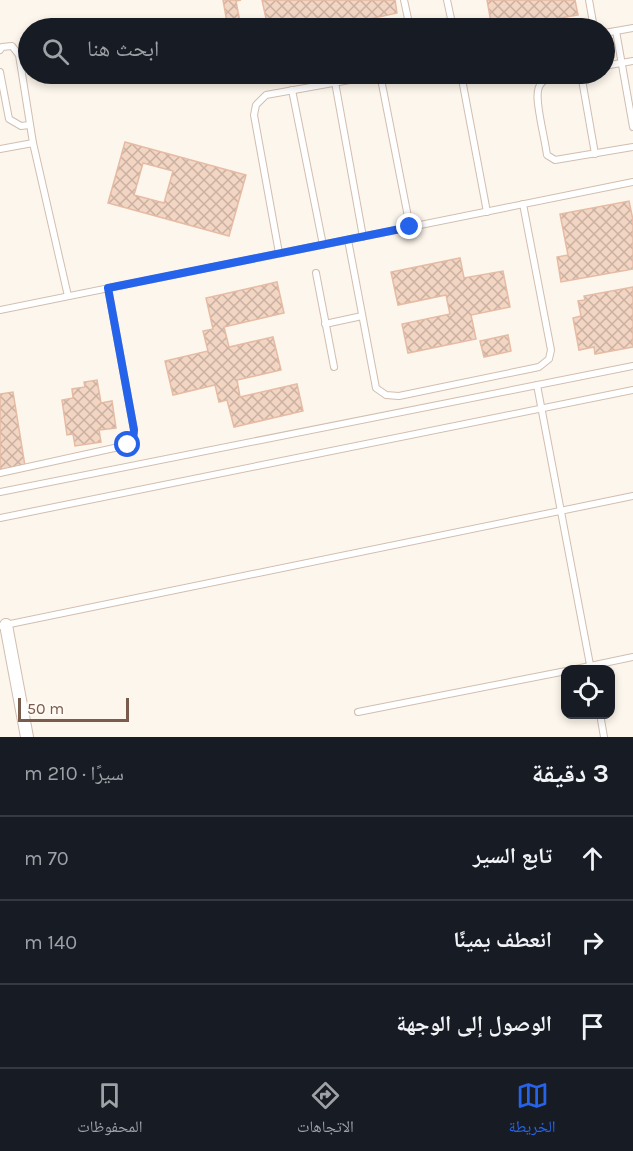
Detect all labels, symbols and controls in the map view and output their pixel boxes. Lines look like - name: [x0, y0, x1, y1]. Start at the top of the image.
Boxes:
- search box: [18, 18, 615, 84]
- icon: search: [39, 35, 72, 68]
- text: ابحث هنا: [87, 36, 159, 62]
- route end: [396, 213, 422, 239]
- route start: [114, 431, 140, 457]
- map controls: [561, 665, 615, 719]
- button: locate: [561, 665, 615, 719]
- scale bar: [18, 695, 129, 722]
- text: 50 m: [27, 699, 64, 718]
- text: 3 دقيقة: [532, 758, 609, 789]
- text: سيرًا · 210 m: [24, 762, 124, 785]
- icon: ahead: [576, 842, 609, 875]
- text: تابع السير: [473, 843, 552, 869]
- text: 70 m: [24, 847, 69, 870]
- icon: right: [576, 926, 609, 959]
- text: انعطف يمينًا: [453, 927, 552, 953]
- text: 140 m: [24, 931, 77, 954]
- icon: arrive: [576, 1010, 609, 1043]
- text: الوصول إلى الوجهة: [396, 1011, 552, 1037]
- tab: المحفوظات: [77, 1079, 142, 1142]
- tab: الاتجاهات: [297, 1079, 354, 1142]
- tab: الخريطة: [509, 1079, 556, 1142]

